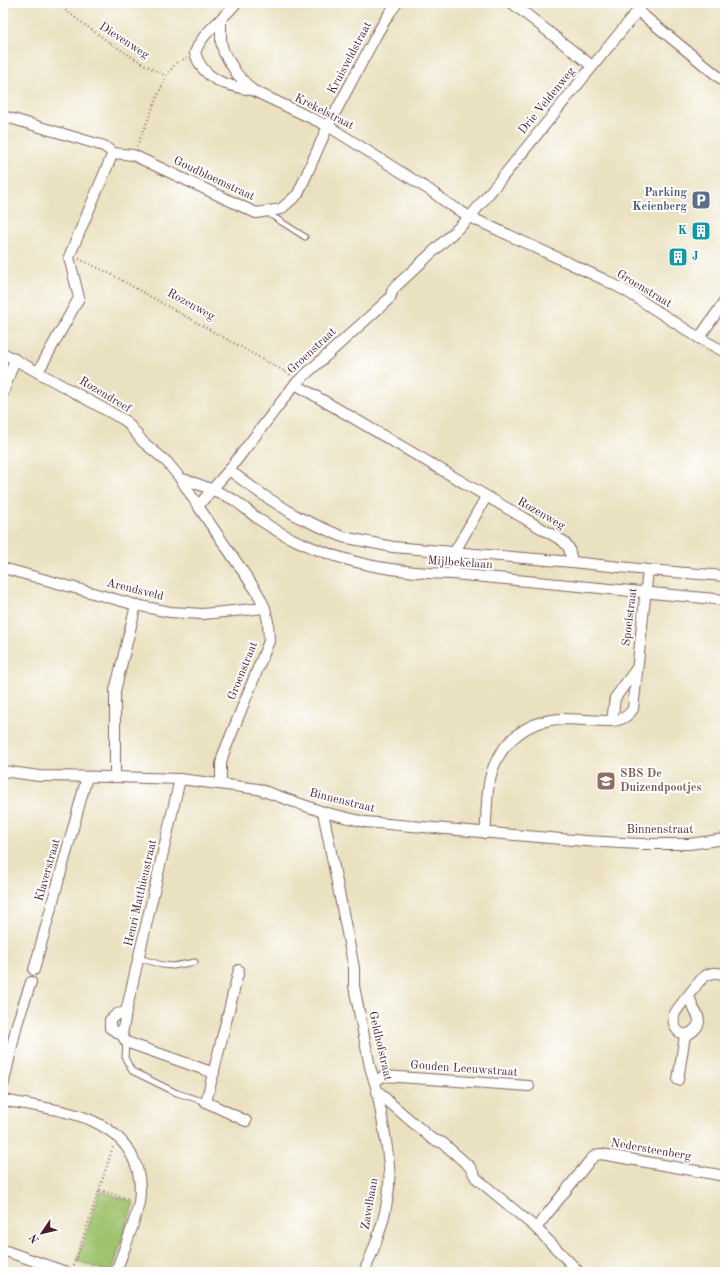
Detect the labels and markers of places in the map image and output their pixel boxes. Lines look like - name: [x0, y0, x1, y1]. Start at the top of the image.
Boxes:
- place label: Parking Keienberg: [632, 187, 687, 213]
- parking icon: Parking Keienberg: [690, 189, 712, 211]
- building icon: K: [690, 220, 712, 242]
- place label: K: [678, 225, 687, 237]
- building icon: J: [667, 246, 689, 268]
- place label: J: [692, 251, 699, 263]
- place label: SBS De Duizendpootjes: [620, 768, 702, 794]
- school or university icon: SBS De Duizendpootjes: [595, 770, 617, 792]

